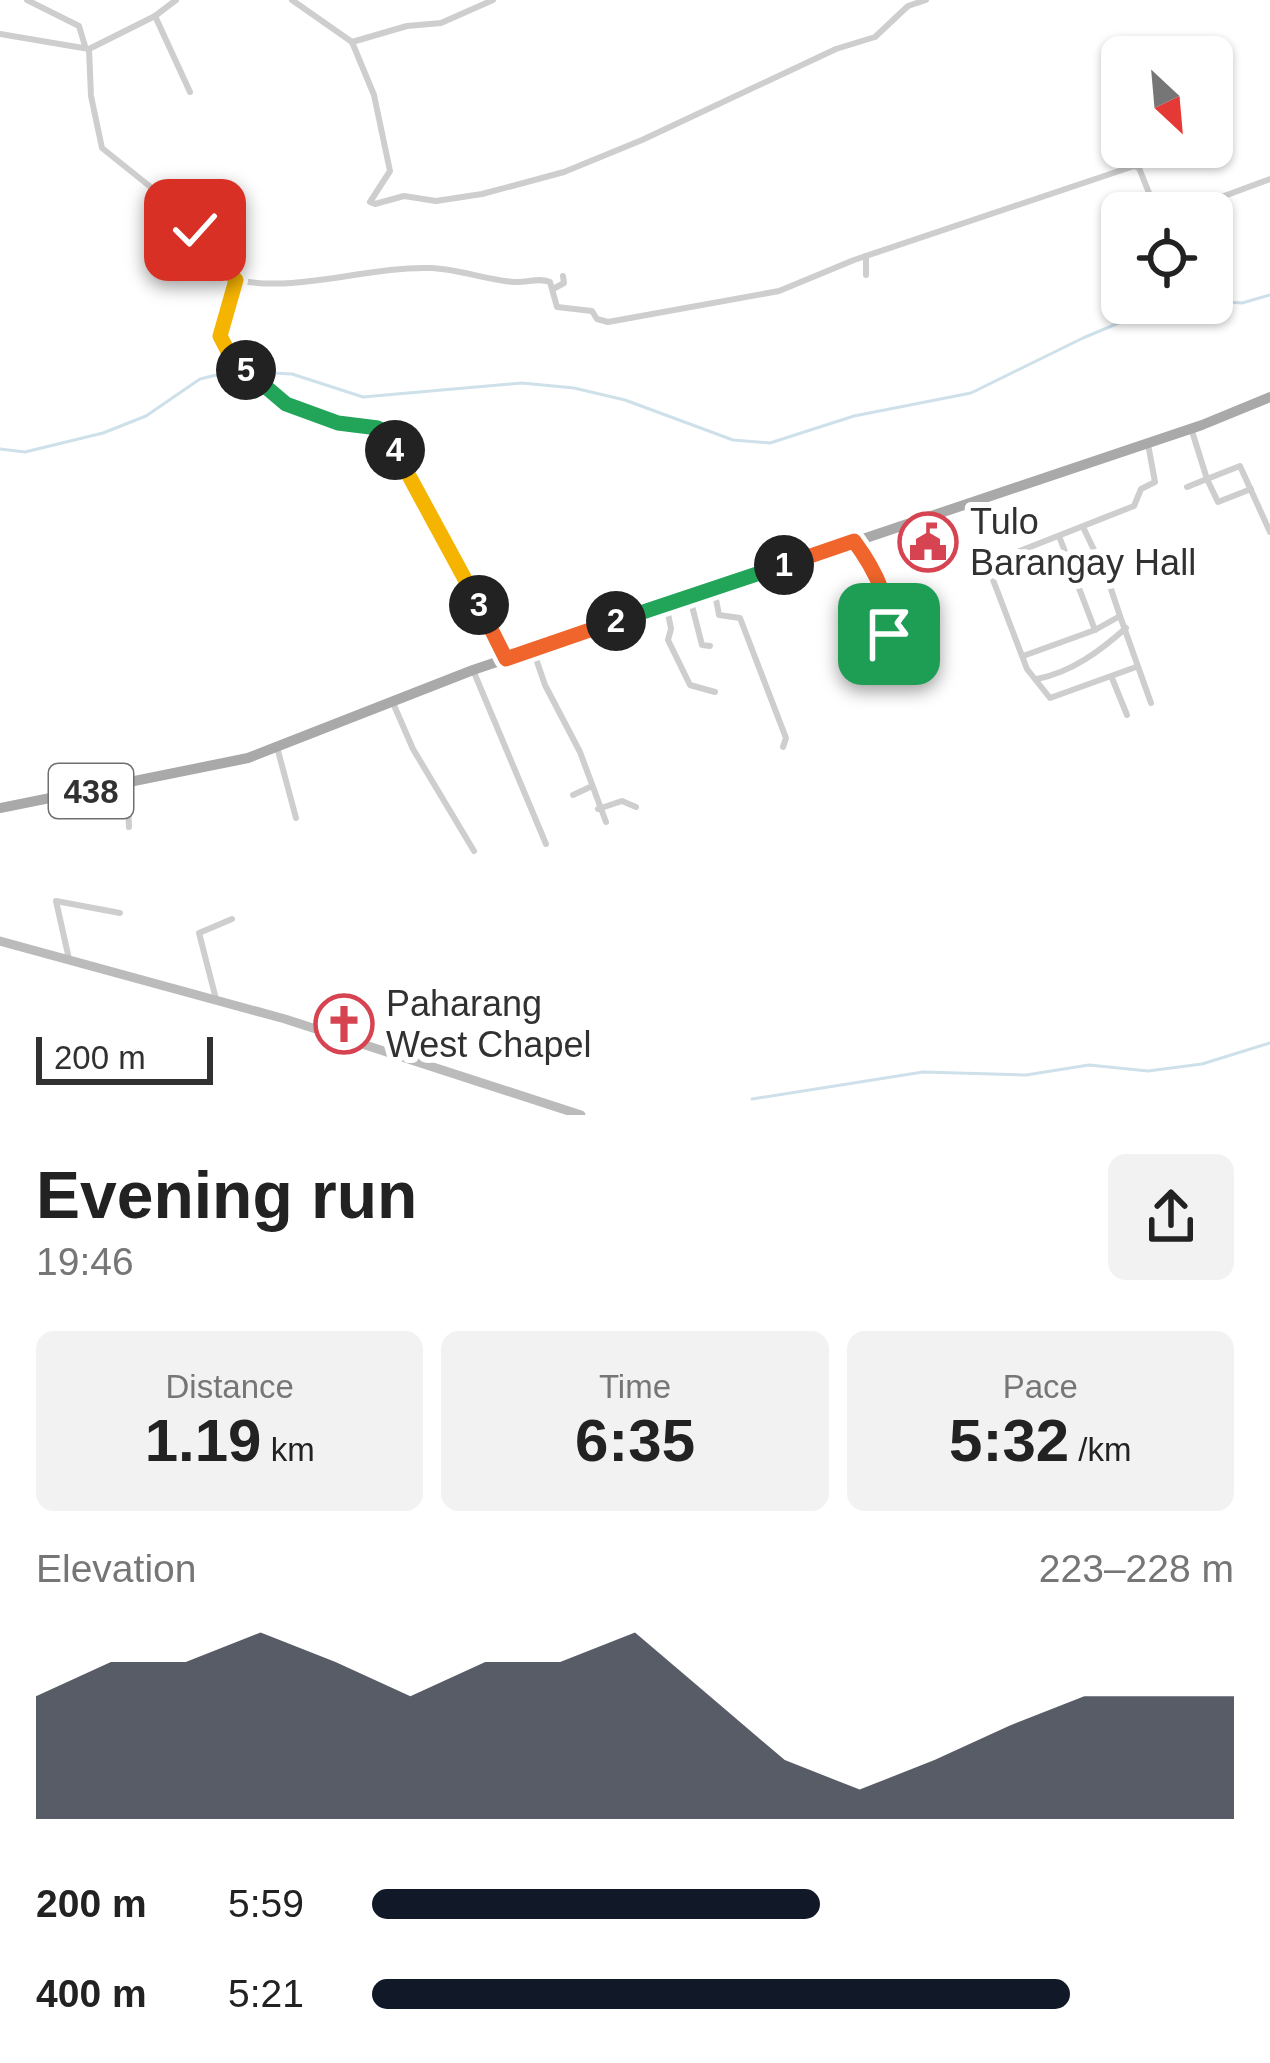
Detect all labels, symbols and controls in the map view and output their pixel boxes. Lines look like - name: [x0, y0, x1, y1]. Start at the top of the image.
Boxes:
- north arrow: [1101, 36, 1233, 168]
- map controls: [1101, 36, 1233, 324]
- pin: [144, 179, 246, 281]
- button: locate: [1101, 192, 1233, 324]
- icon: check: [162, 197, 228, 263]
- pin: 5: [216, 340, 276, 400]
- text: 5: [237, 351, 255, 388]
- pin: 4: [365, 420, 425, 480]
- text: 4: [386, 431, 404, 468]
- place label: Tulo Barangay Hall: [970, 501, 1196, 583]
- public building icon: Tulo Barangay Hall: [897, 511, 959, 573]
- pin: 1: [754, 535, 814, 595]
- text: 1: [775, 546, 793, 583]
- pin: 3: [449, 575, 509, 635]
- pin: [838, 583, 940, 685]
- text: 3: [470, 586, 488, 623]
- pin: 2: [586, 591, 646, 651]
- icon: arrive: [856, 601, 922, 667]
- text: 2: [607, 602, 625, 639]
- road number: 438: [49, 764, 133, 818]
- place label: Paharang West Chapel: [386, 983, 591, 1065]
- church icon: Paharang West Chapel: [313, 993, 375, 1055]
- scale bar: [36, 1031, 213, 1084]
- text: 200 m: [54, 1039, 146, 1076]
- button: share: [1108, 1154, 1234, 1280]
- text: Evening run: [36, 1158, 417, 1232]
- text: 19:46: [36, 1240, 134, 1283]
- text: Distance: [165, 1368, 294, 1405]
- text: Time: [599, 1368, 671, 1405]
- text: Pace: [1003, 1368, 1078, 1405]
- text: 1.19: [145, 1407, 261, 1474]
- text: 6:35: [575, 1407, 695, 1474]
- text: 5:32: [949, 1407, 1069, 1474]
- text: km: [261, 1431, 315, 1468]
- text: /km: [1069, 1431, 1132, 1468]
- text: Elevation: [36, 1547, 196, 1590]
- text: 223–228 m: [1039, 1547, 1234, 1590]
- text: 200 m: [36, 1882, 147, 1925]
- text: 5:59: [228, 1882, 304, 1925]
- text: 400 m: [36, 1972, 147, 2015]
- text: 5:21: [228, 1972, 304, 2015]

